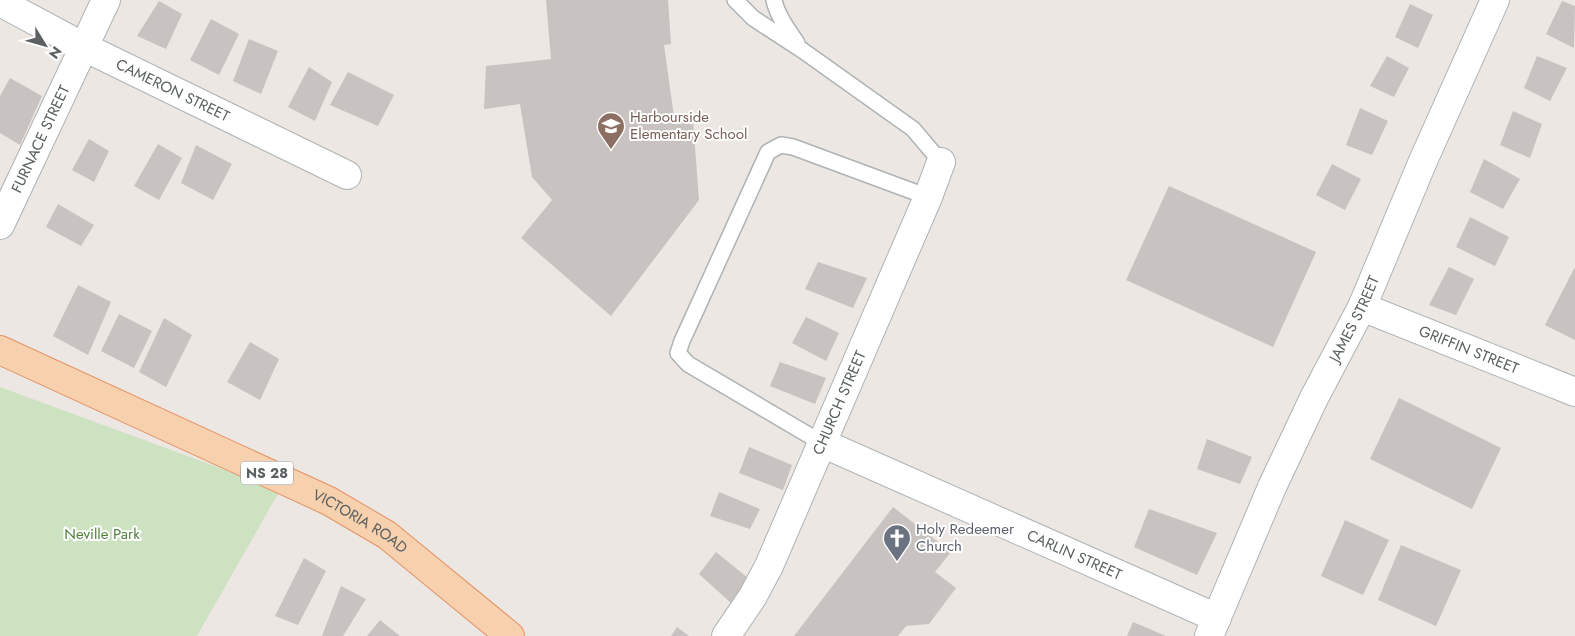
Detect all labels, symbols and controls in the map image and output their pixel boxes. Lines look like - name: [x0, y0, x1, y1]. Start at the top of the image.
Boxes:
- north arrow: [20, 20, 70, 70]
- text: N: [44, 42, 67, 63]
- street label: CAMERON STREET: [112, 53, 233, 127]
- street label: FURNACE STREET: [6, 82, 75, 196]
- place label: Harbourside Elementary School: [630, 106, 747, 145]
- school or university icon: Harbourside Elementary School: [596, 111, 626, 150]
- street label: JAMES STREET: [1323, 272, 1385, 368]
- street label: GRIFFIN STREET: [1416, 320, 1522, 379]
- street label: CHURCH STREET: [807, 347, 872, 458]
- road number: NS 28: [241, 462, 293, 484]
- street label: VICTORIA ROAD: [309, 484, 412, 559]
- place label: Holy Redeemer Church: [916, 518, 1015, 557]
- park label: Neville Park: [64, 523, 140, 545]
- church icon: Holy Redeemer Church: [882, 523, 912, 562]
- street label: CARLIN STREET: [1023, 524, 1125, 586]

